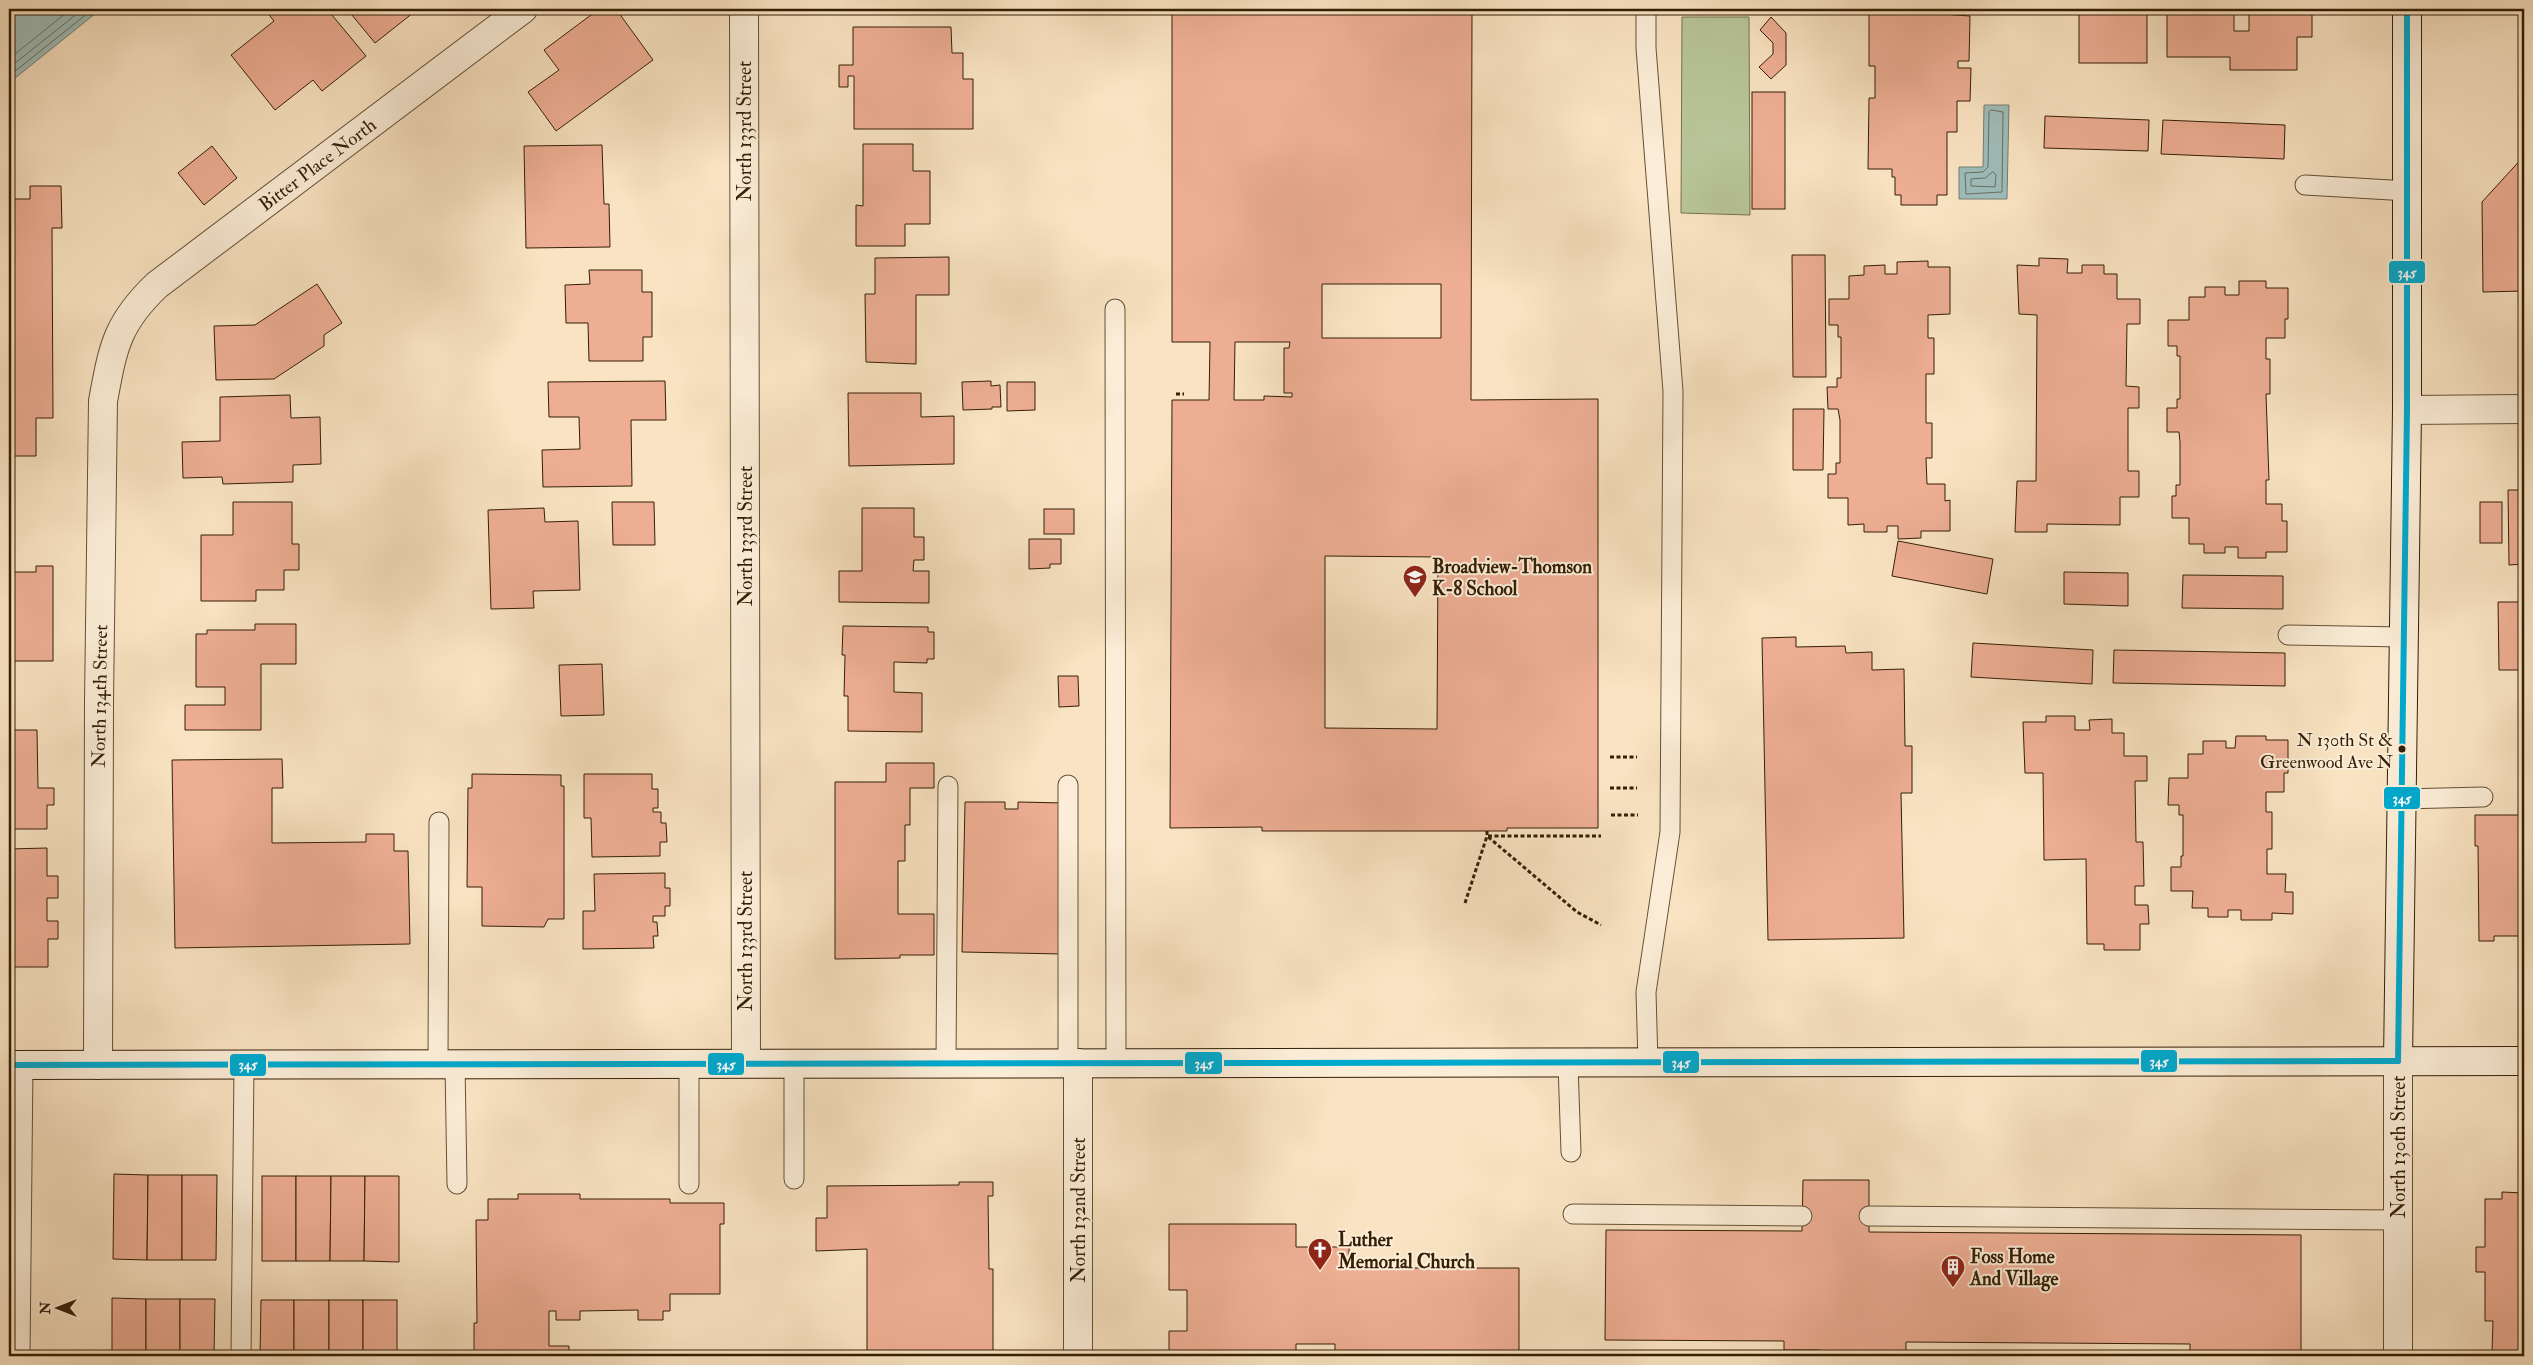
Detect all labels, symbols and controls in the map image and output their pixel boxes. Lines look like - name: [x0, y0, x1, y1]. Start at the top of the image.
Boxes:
- street label: North 133rd Street: [733, 61, 757, 201]
- street label: Bitter Place North: [254, 113, 381, 217]
- line badge: 345: [2388, 260, 2426, 284]
- text: 345: [2397, 264, 2417, 281]
- street label: North 133rd Street: [734, 466, 758, 606]
- place label: Broadview-Thomson K-8 School: [1432, 555, 1592, 601]
- school or university icon: Broadview-Thomson K-8 School: [1402, 564, 1428, 598]
- street label: North 134th Street: [87, 624, 113, 768]
- place label: N 130th St & Greenwood Ave N: [2260, 729, 2393, 774]
- marker: N 130th St & Greenwood Ave N: [2397, 744, 2407, 754]
- line badge: 345: [2383, 786, 2421, 810]
- text: 345: [2392, 790, 2412, 807]
- street label: North 133rd Street: [734, 871, 758, 1011]
- line badge: 345: [2140, 1049, 2178, 1073]
- line badge: 345: [1662, 1050, 1700, 1074]
- line badge: 345: [1184, 1051, 1223, 1075]
- line badge: 345: [707, 1052, 745, 1076]
- line badge: 345: [229, 1053, 267, 1077]
- text: 345: [2149, 1053, 2169, 1070]
- text: 345: [1671, 1054, 1691, 1071]
- text: 345: [1194, 1055, 1214, 1072]
- text: 345: [238, 1056, 258, 1073]
- text: 345: [716, 1056, 736, 1073]
- street label: North 130th Street: [2387, 1076, 2411, 1218]
- street label: North 132nd Street: [1067, 1137, 1091, 1283]
- place label: Luther Memorial Church: [1337, 1228, 1475, 1274]
- church icon: Luther Memorial Church: [1307, 1237, 1333, 1271]
- place label: Foss Home And Village: [1969, 1245, 2058, 1292]
- building icon: Foss Home And Village: [1940, 1254, 1966, 1288]
- north arrow: [32, 1282, 82, 1332]
- text: N: [37, 1301, 54, 1315]

